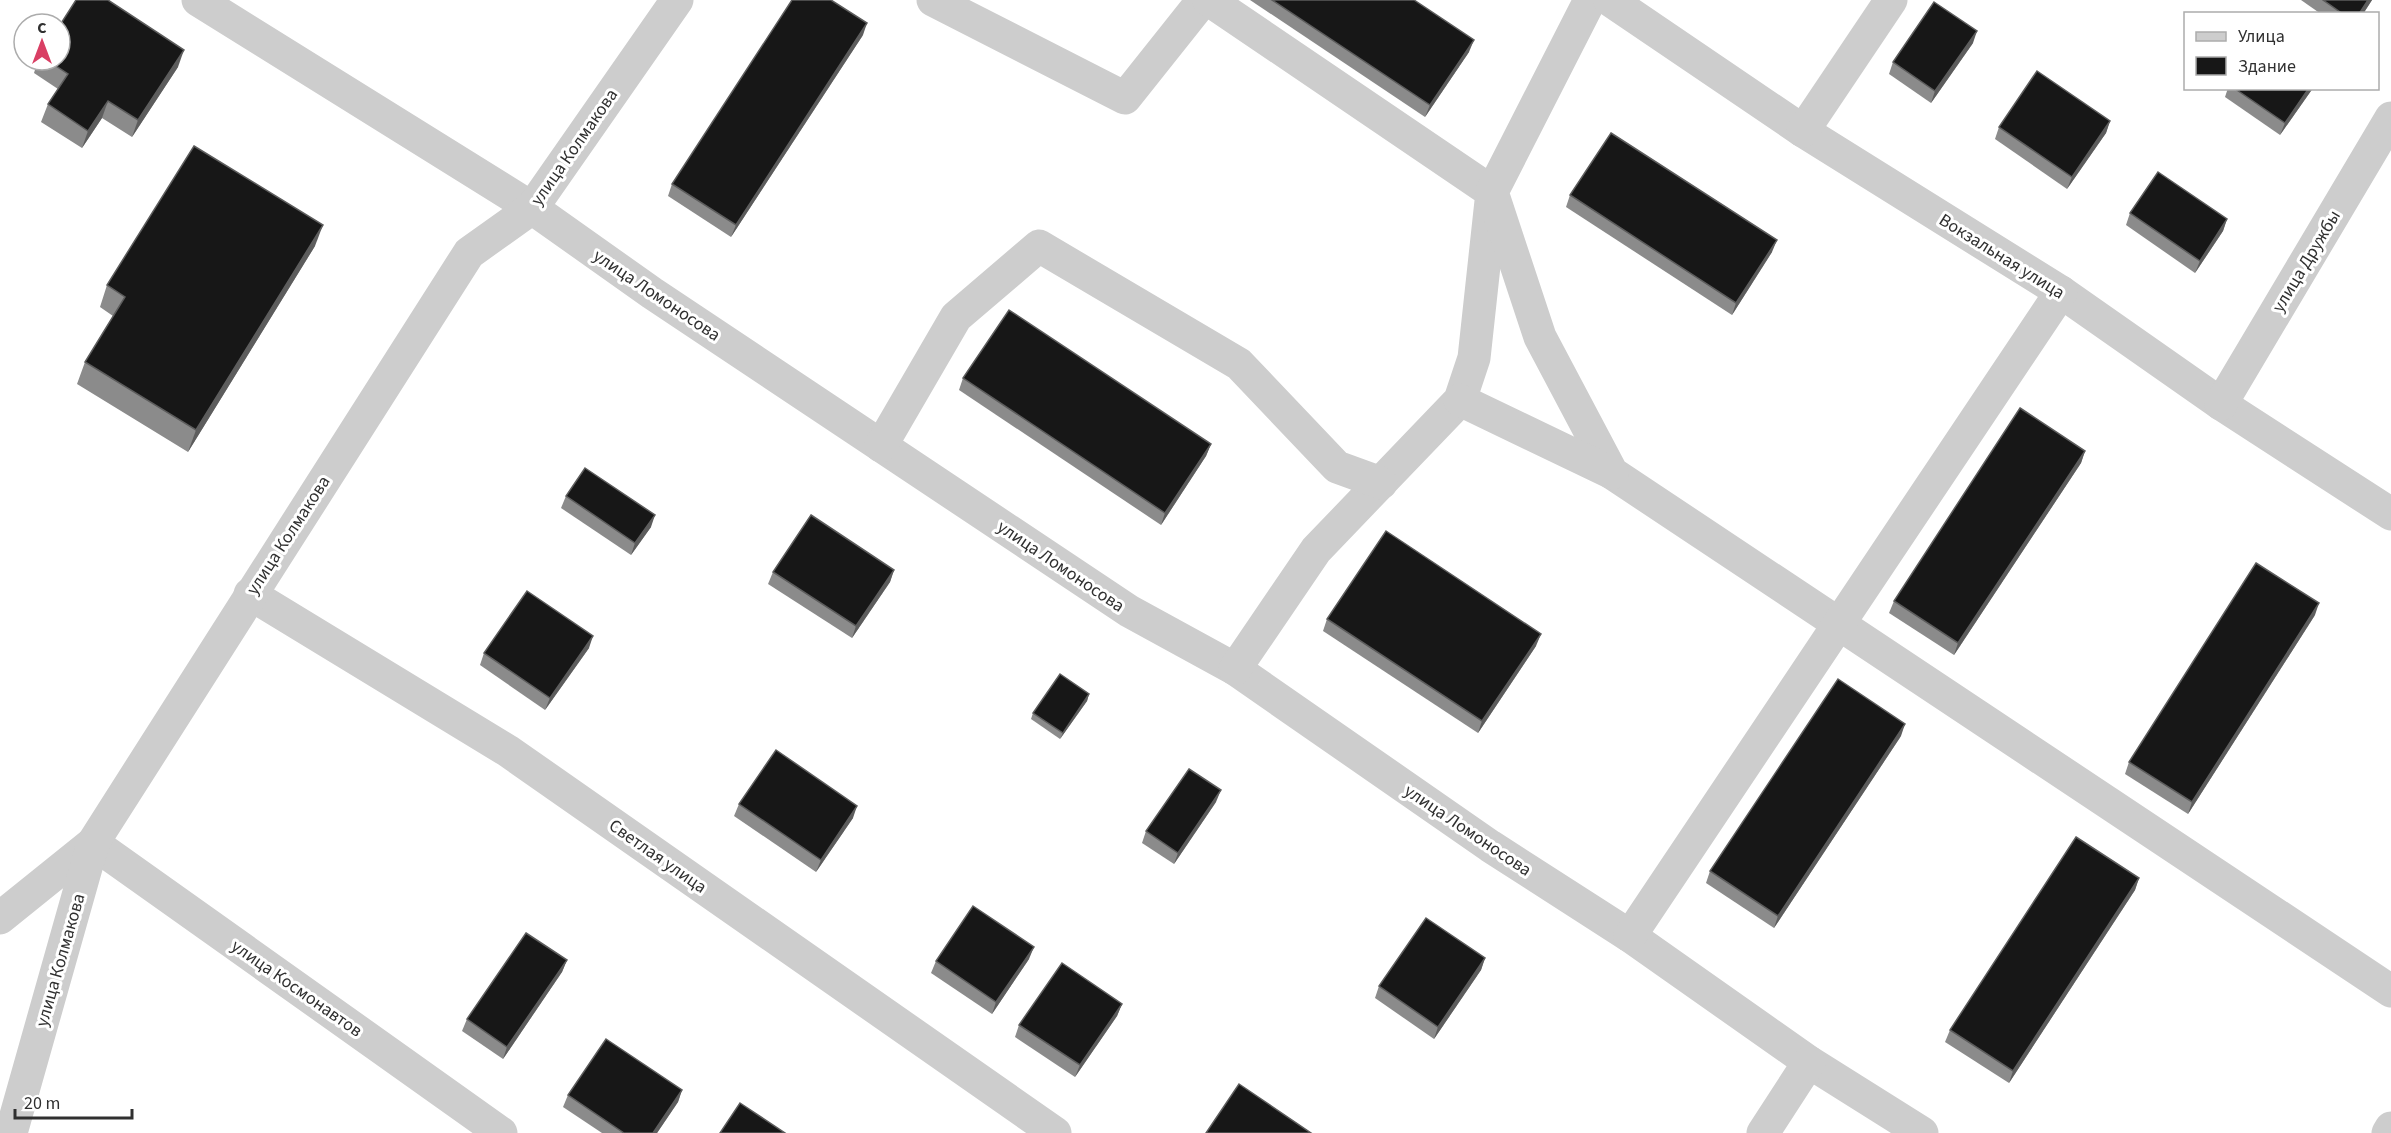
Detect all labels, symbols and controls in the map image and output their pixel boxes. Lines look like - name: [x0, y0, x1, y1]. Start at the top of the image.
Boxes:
- north arrow: [12, 12, 72, 72]
- legend: [2184, 12, 2379, 90]
- text: С: [37, 17, 47, 39]
- text: Улица: [2238, 24, 2285, 49]
- text: Здание: [2238, 54, 2296, 79]
- street label: улица Колмакова: [525, 84, 624, 211]
- street label: улица Дружбы: [2266, 206, 2347, 317]
- street label: Вокзальная улица: [1934, 208, 2069, 305]
- street label: улица Ломоносова: [588, 243, 725, 347]
- street label: улица Колмакова: [241, 471, 336, 600]
- street label: улица Ломоносова: [992, 514, 1129, 618]
- street label: улица Ломоносова: [1399, 778, 1536, 882]
- street label: Светлая улица: [604, 813, 712, 899]
- street label: улица Колмакова: [30, 891, 91, 1030]
- street label: улица Космонавтов: [226, 934, 367, 1043]
- scale bar: [15, 1082, 132, 1120]
- text: 20 m: [24, 1091, 60, 1116]

